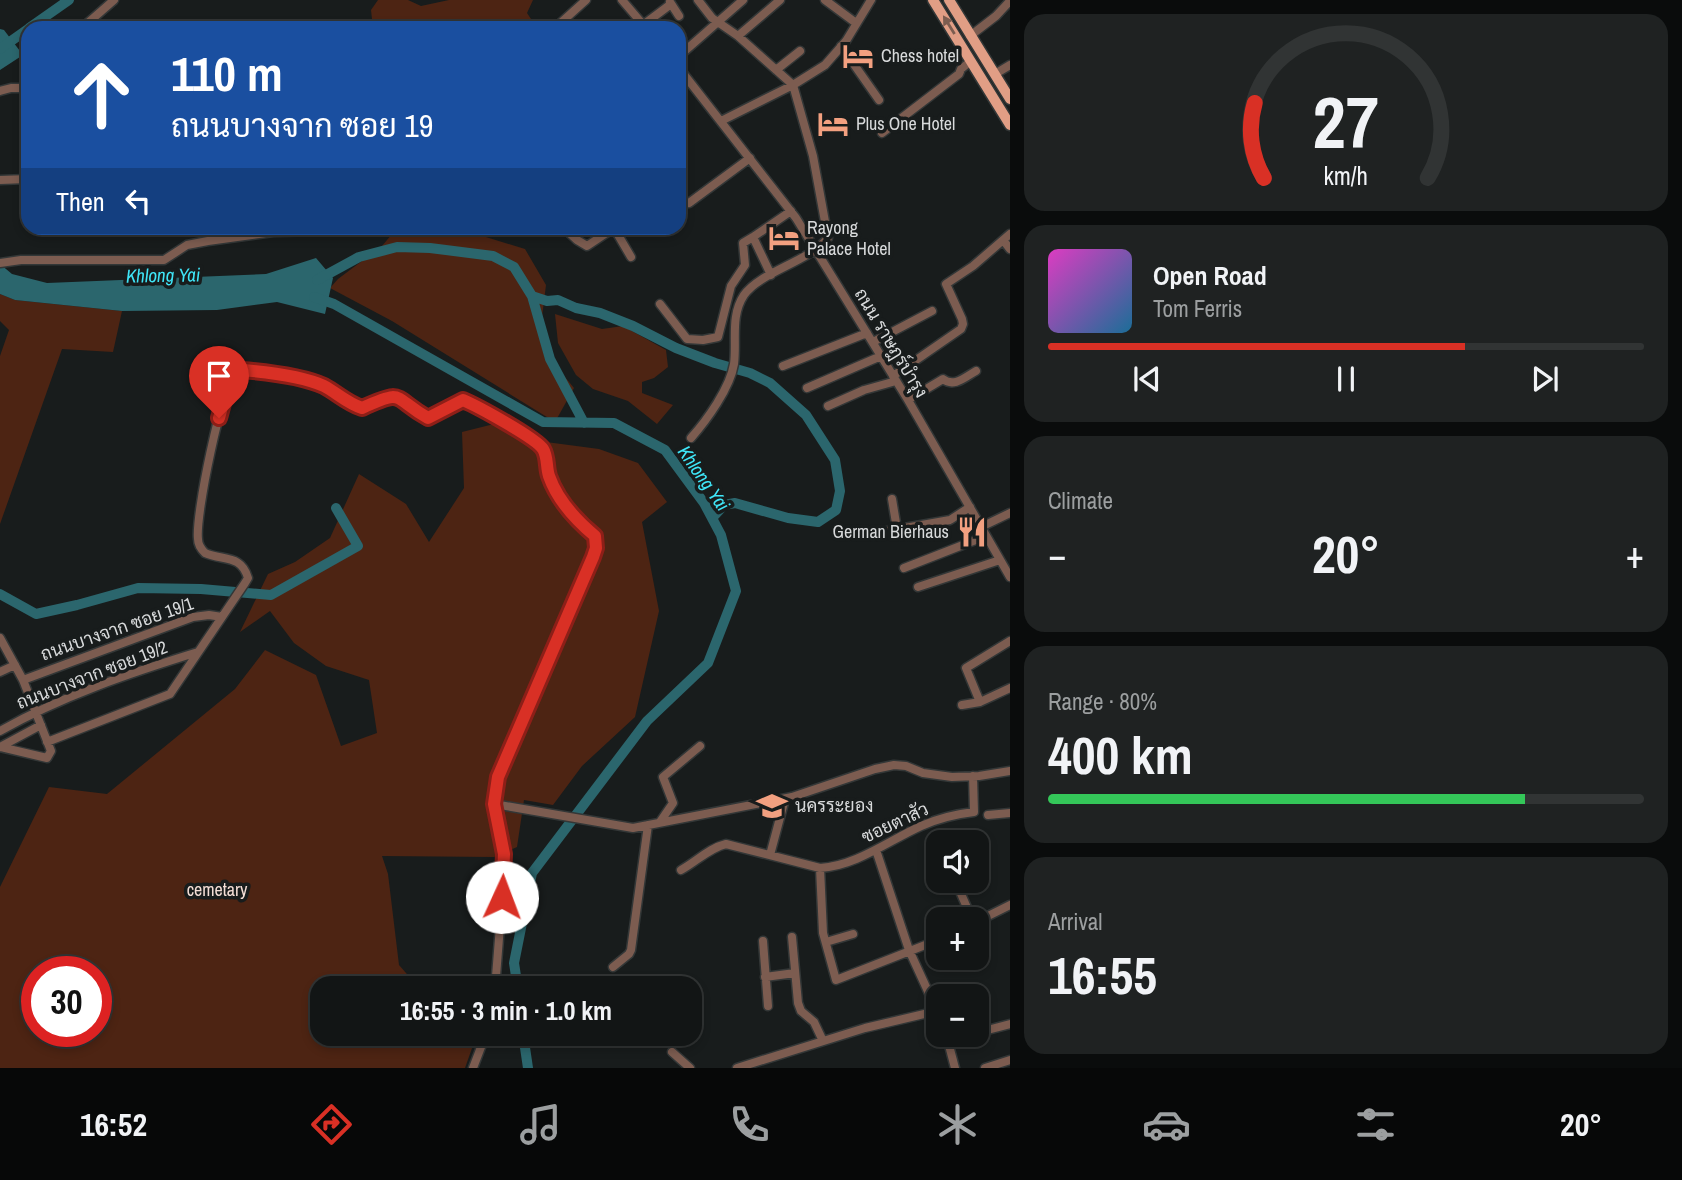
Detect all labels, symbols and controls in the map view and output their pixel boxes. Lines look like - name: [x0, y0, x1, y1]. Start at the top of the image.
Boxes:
- one-way arrow: [942, 15, 955, 35]
- hotel icon: Chess hotel: [841, 39, 875, 73]
- text: 110 m: [171, 40, 283, 106]
- place label: Chess hotel: [881, 43, 959, 68]
- icon: ahead: [56, 49, 147, 140]
- text: 27: [1313, 74, 1379, 172]
- text: ถนนบางจาก ซอย 19: [171, 104, 433, 147]
- hotel icon: Plus One Hotel: [816, 107, 850, 141]
- place label: Plus One Hotel: [856, 111, 955, 136]
- text: km/h: [1324, 159, 1368, 193]
- icon: left: [119, 182, 157, 220]
- text: Then: [56, 184, 105, 219]
- place label: Rayong Palace Hotel: [807, 215, 891, 261]
- hotel icon: Rayong Palace Hotel: [767, 221, 801, 255]
- text: Open Road: [1153, 258, 1267, 293]
- water label: Khlong Yai: [126, 261, 201, 289]
- street label: ถนน ราษฎร์บำรุง: [849, 283, 934, 402]
- text: Tom Ferris: [1153, 293, 1242, 324]
- pin: [189, 346, 249, 418]
- icon: arrive: [200, 357, 238, 395]
- icon: previous: [1128, 360, 1166, 398]
- icon: pause: [1327, 360, 1365, 398]
- icon: next: [1526, 360, 1564, 398]
- water label: Khlong Yai: [672, 440, 736, 517]
- text: Climate: [1048, 485, 1113, 516]
- restaurant icon: German Bierhaus: [955, 515, 989, 549]
- place label: German Bierhaus: [833, 519, 949, 544]
- text: 20°: [1312, 519, 1380, 589]
- text: −: [1048, 529, 1066, 580]
- text: +: [1626, 529, 1644, 580]
- street label: ถนนบางจาก ซอย 19/1: [37, 590, 197, 666]
- street label: ถนนบางจาก ซอย 19/2: [13, 634, 171, 715]
- text: Range · 80%: [1048, 686, 1157, 717]
- text: 400 km: [1048, 720, 1193, 790]
- school or university icon: นครระยอง: [755, 789, 789, 823]
- place label: นครระยอง: [795, 793, 873, 818]
- street label: ซอยตาสัว: [857, 796, 932, 849]
- map controls: [926, 830, 989, 1047]
- button: sound: [926, 830, 989, 893]
- position arrow: [465, 860, 539, 934]
- park label: cemetary: [187, 877, 248, 902]
- text: Arrival: [1048, 906, 1103, 937]
- button: +: [926, 907, 989, 970]
- text: 16:55: [1048, 940, 1157, 1010]
- speed limit sign: 30: [21, 956, 112, 1047]
- button: −: [926, 984, 989, 1047]
- text: 16:55 · 3 min · 1.0 km: [400, 993, 612, 1028]
- icon: directions: [307, 1100, 356, 1149]
- icon: music: [516, 1100, 565, 1149]
- icon: phone: [725, 1100, 774, 1149]
- icon: climate: [933, 1100, 982, 1149]
- icon: car: [1142, 1100, 1191, 1149]
- icon: filters: [1351, 1100, 1400, 1149]
- text: 16:52: [80, 1103, 147, 1146]
- text: 20°: [1560, 1103, 1602, 1146]

